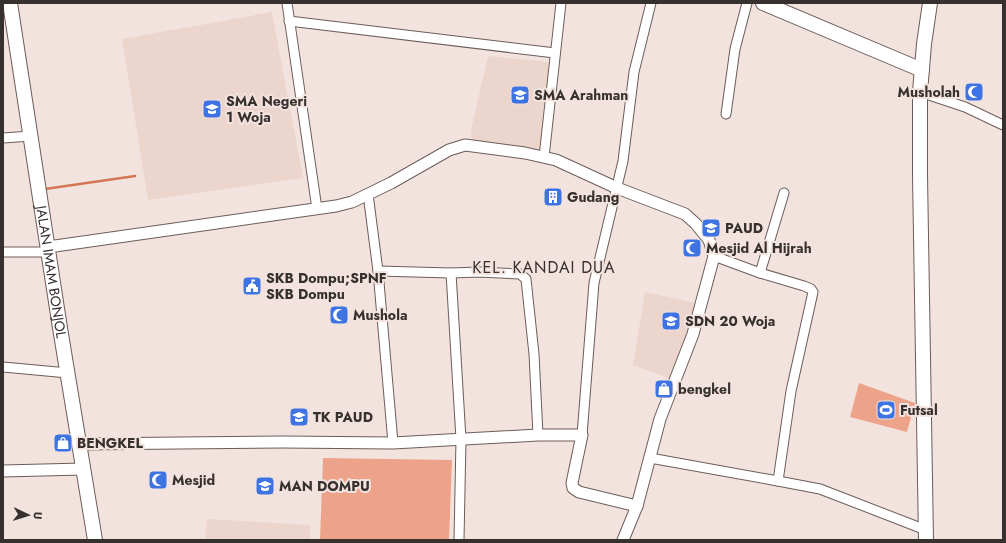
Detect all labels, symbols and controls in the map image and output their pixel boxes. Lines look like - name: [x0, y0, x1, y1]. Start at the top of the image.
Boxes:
- mosque icon: Musholah: [963, 81, 985, 103]
- place label: Musholah: [898, 82, 960, 102]
- school or university icon: SMA Arahman: [509, 84, 531, 106]
- place label: SMA Arahman: [534, 85, 628, 105]
- place label: SMA Negeri 1 Woja: [226, 91, 307, 127]
- school or university icon: SMA Negeri 1 Woja: [201, 98, 223, 120]
- building icon: Gudang: [542, 186, 564, 208]
- place label: Gudang: [567, 187, 619, 207]
- street label: JALAN IMAM BONJOL: [31, 202, 72, 340]
- school or university icon: PAUD: [700, 217, 722, 239]
- place label: PAUD: [725, 218, 763, 238]
- mosque icon: Mesjid Al Hijrah: [681, 237, 703, 259]
- place label: Mesjid Al Hijrah: [706, 238, 812, 258]
- district label: KEL. KANDAI DUA: [472, 256, 616, 279]
- place label: SKB Dompu;SPNF SKB Dompu: [266, 268, 387, 304]
- public building icon: SKB Dompu;SPNF SKB Dompu: [241, 275, 263, 297]
- mosque icon: Mushola: [328, 304, 350, 326]
- place label: Mushola: [353, 305, 407, 325]
- school or university icon: SDN 20 Woja: [660, 310, 682, 332]
- place label: SDN 20 Woja: [685, 311, 775, 331]
- shop icon: bengkel: [653, 378, 675, 400]
- place label: bengkel: [678, 379, 731, 399]
- sports icon: Futsal: [875, 399, 897, 421]
- place label: Futsal: [900, 400, 938, 420]
- school or university icon: TK PAUD: [288, 406, 310, 428]
- place label: TK PAUD: [313, 407, 373, 427]
- shop icon: BENGKEL: [52, 432, 74, 454]
- place label: BENGKEL: [77, 433, 143, 453]
- mosque icon: Mesjid: [147, 469, 169, 491]
- place label: Mesjid: [172, 470, 215, 490]
- school or university icon: MAN DOMPU: [254, 475, 276, 497]
- place label: MAN DOMPU: [279, 476, 370, 496]
- north arrow: [8, 495, 48, 535]
- text: U: [30, 511, 46, 520]

